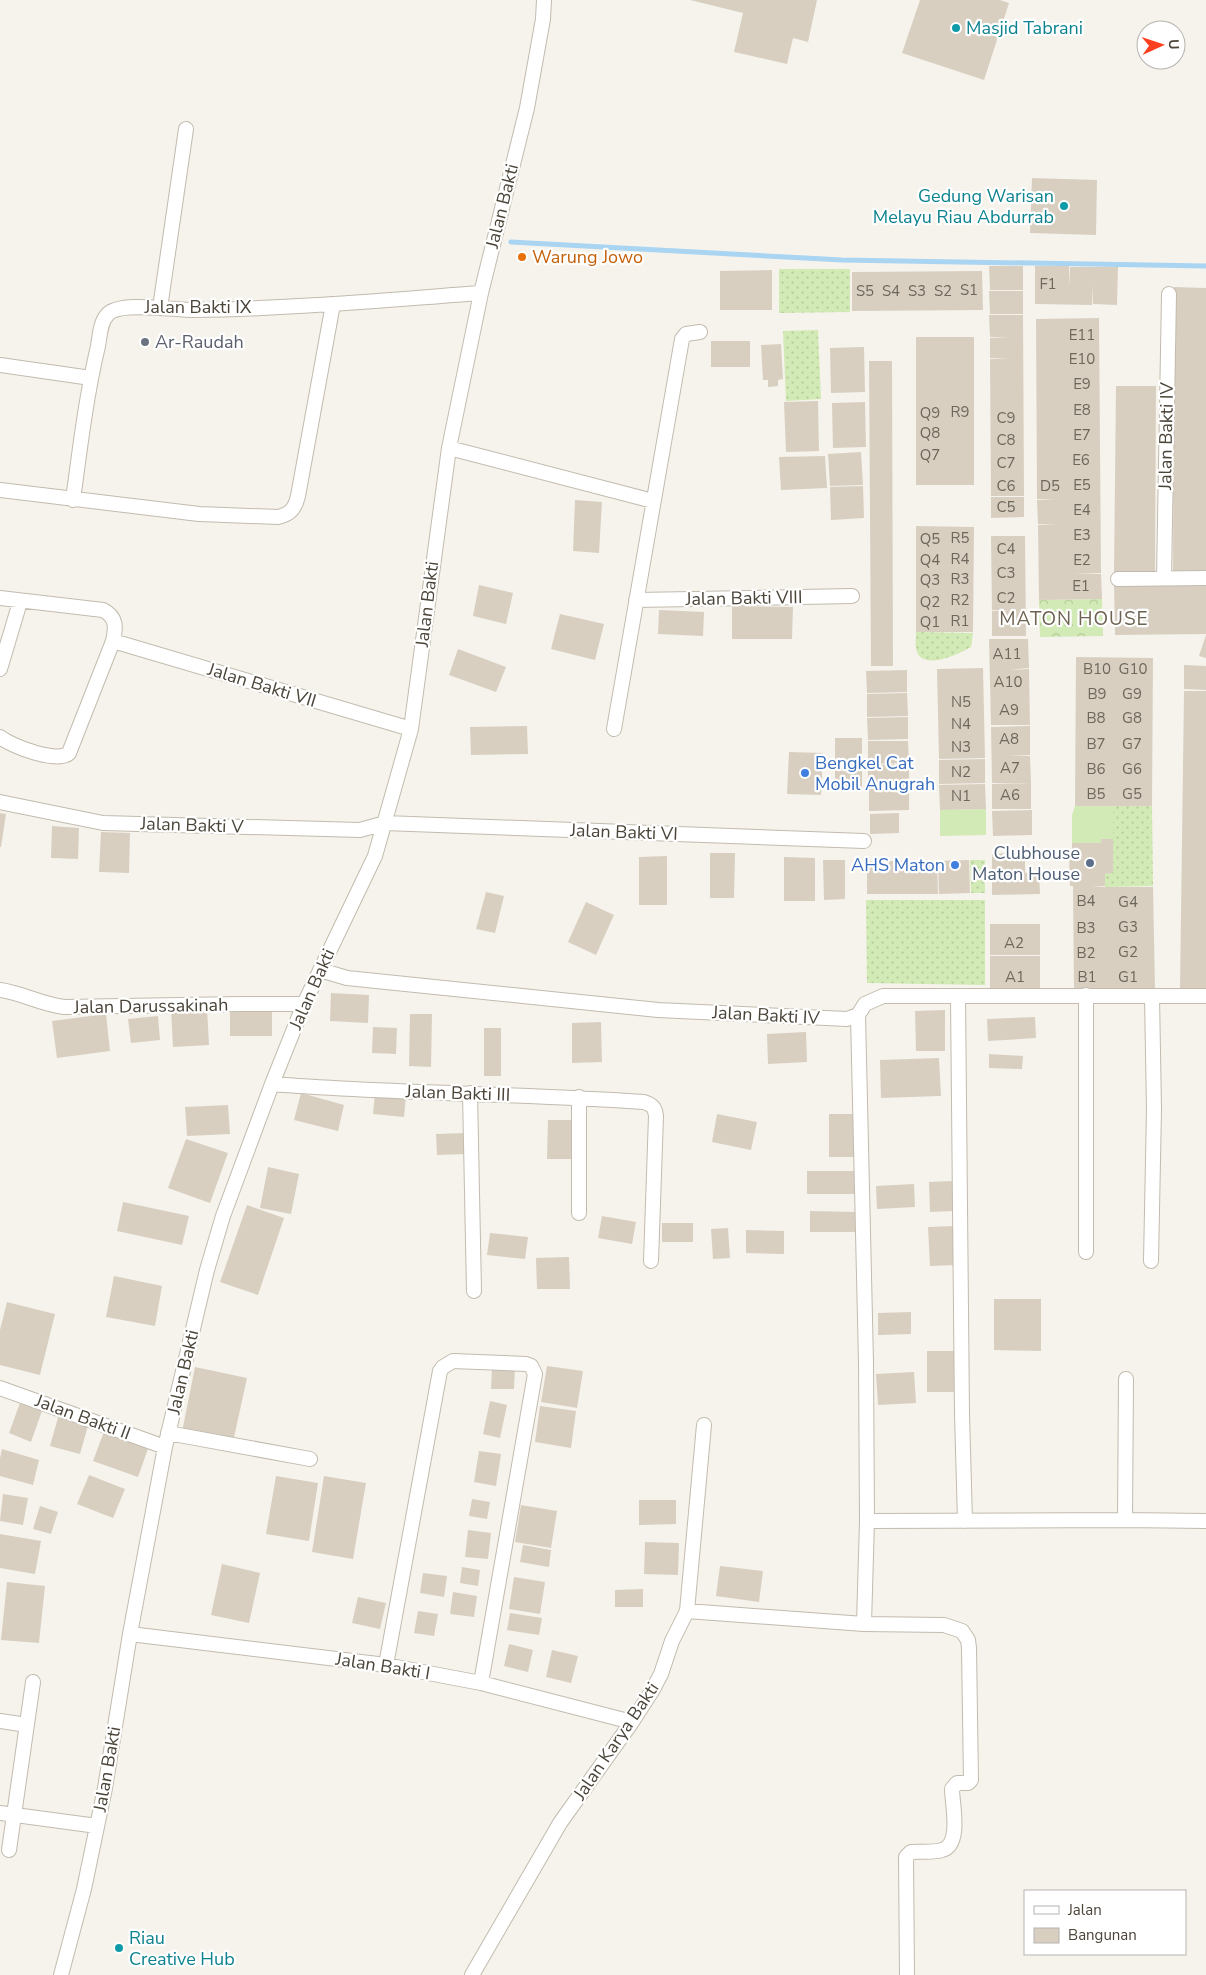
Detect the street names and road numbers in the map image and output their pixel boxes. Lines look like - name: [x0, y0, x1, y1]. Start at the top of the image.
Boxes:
- street label: Jalan Bakti: [480, 161, 524, 252]
- street label: Jalan Bakti IX: [144, 295, 252, 319]
- street label: Jalan Bakti IV: [1153, 381, 1179, 491]
- street label: Jalan Bakti: [410, 560, 444, 649]
- street label: Jalan Bakti VIII: [684, 585, 803, 611]
- street label: Jalan Bakti VII: [204, 657, 319, 713]
- street label: Jalan Bakti V: [139, 811, 245, 839]
- street label: Jalan Bakti VI: [569, 818, 678, 846]
- street label: Jalan Bakti: [283, 945, 340, 1034]
- street label: Jalan Darussakinah: [73, 993, 228, 1019]
- street label: Jalan Bakti IV: [711, 1000, 821, 1030]
- street label: Jalan Bakti III: [404, 1079, 511, 1107]
- street label: Jalan Bakti: [161, 1327, 204, 1418]
- street label: Jalan Bakti II: [31, 1388, 134, 1445]
- street label: Jalan Bakti I: [333, 1647, 432, 1685]
- street label: Jalan Karya Bakti: [567, 1677, 664, 1805]
- street label: Jalan Bakti: [88, 1725, 126, 1814]

